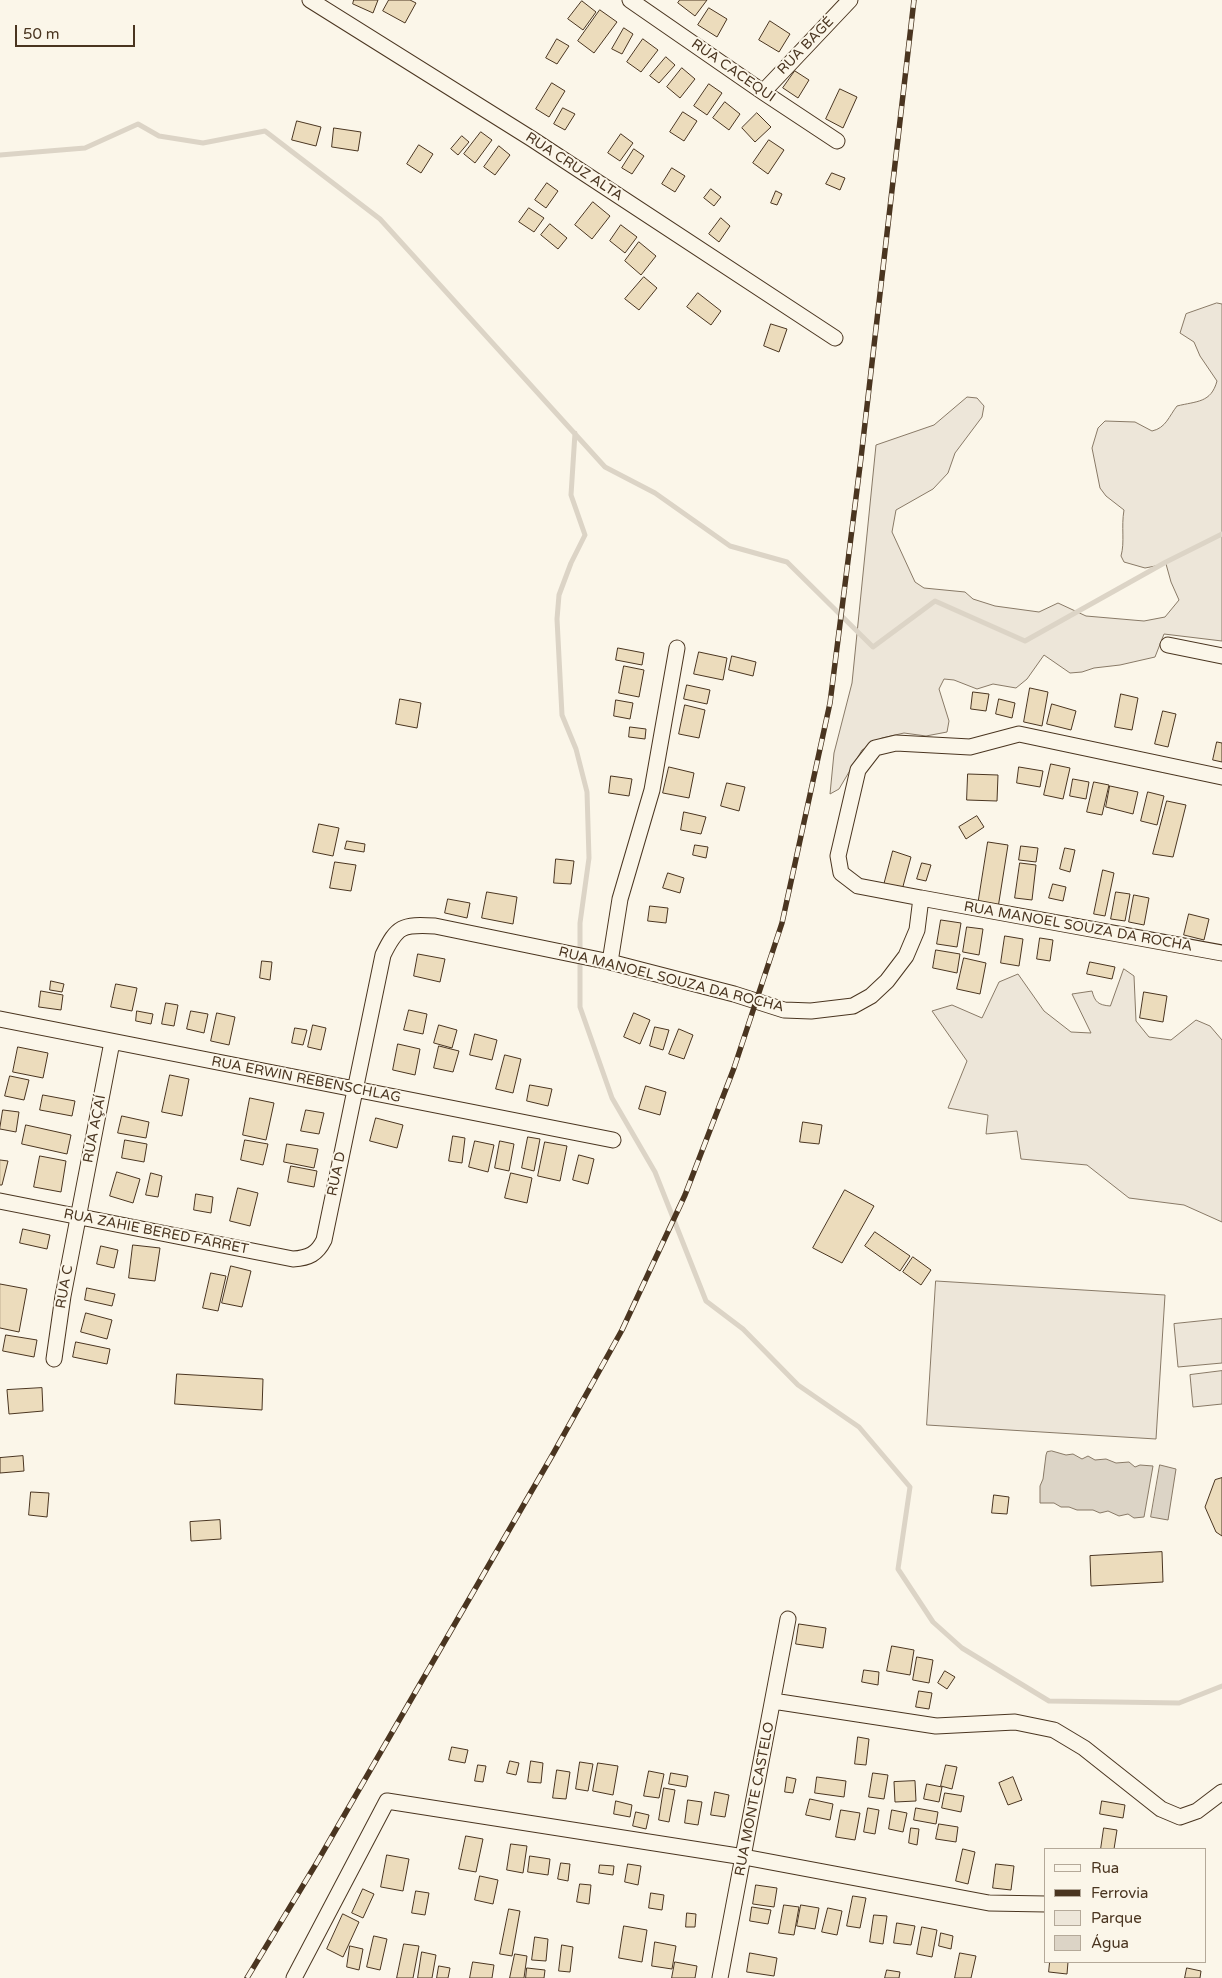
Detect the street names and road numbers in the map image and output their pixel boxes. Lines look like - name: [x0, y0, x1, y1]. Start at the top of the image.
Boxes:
- street label: RUA BAGÉ: [774, 14, 838, 78]
- street label: RUA CACEQUI: [688, 36, 778, 106]
- street label: RUA CRUZ ALTA: [522, 129, 626, 205]
- street label: RUA MANOEL SOUZA DA ROCHA: [962, 899, 1194, 955]
- street label: RUA MANOEL SOUZA DA ROCHA: [557, 944, 785, 1016]
- street label: RUA ERWIN REBENSCHLAG: [210, 1053, 402, 1107]
- street label: RUA AÇAÍ: [80, 1094, 110, 1164]
- street label: RUA D: [324, 1150, 350, 1198]
- street label: RUA ZAHIE BERED FARRET: [62, 1206, 250, 1258]
- street label: RUA C: [53, 1264, 77, 1310]
- street label: RUA MONTE CASTELO: [732, 1720, 778, 1878]

